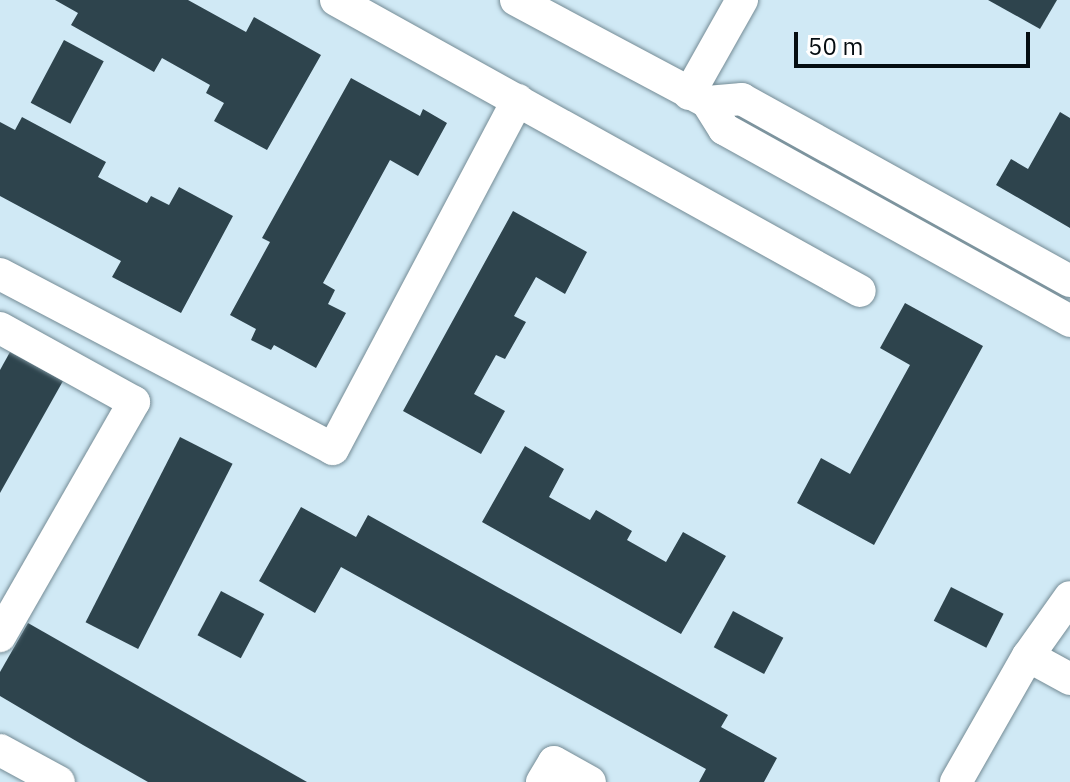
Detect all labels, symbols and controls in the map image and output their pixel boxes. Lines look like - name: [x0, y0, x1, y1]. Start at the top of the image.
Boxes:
- scale bar: [798, 16, 1034, 66]
- text: 50 m: [808, 30, 863, 62]

